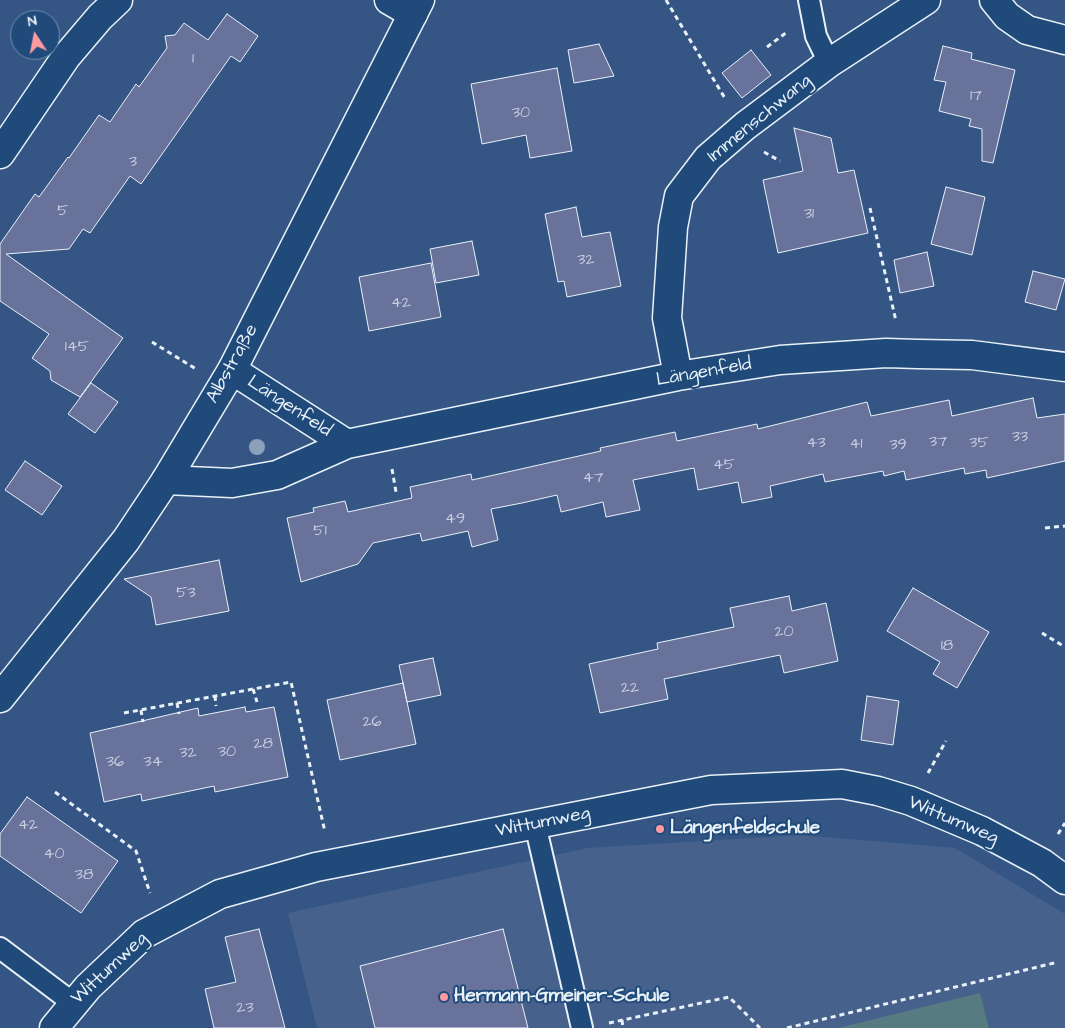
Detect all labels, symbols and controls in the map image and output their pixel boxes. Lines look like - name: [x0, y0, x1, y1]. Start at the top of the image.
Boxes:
- north arrow: [10, 10, 60, 60]
- text: N: [26, 11, 39, 32]
- house number: 1: [192, 50, 194, 70]
- street label: Immenschwang: [703, 70, 817, 168]
- house number: 17: [970, 87, 982, 107]
- house number: 30: [512, 104, 530, 124]
- house number: 3: [129, 153, 137, 173]
- house number: 5: [57, 202, 69, 222]
- house number: 31: [804, 205, 814, 225]
- house number: 32: [577, 251, 595, 271]
- house number: 42: [391, 294, 411, 314]
- street label: Albstraße: [202, 320, 264, 408]
- house number: 145: [65, 338, 89, 358]
- street label: Längenfeld: [655, 353, 753, 393]
- street label: Längenfeld: [242, 371, 336, 443]
- house number: 33: [1012, 428, 1028, 448]
- house number: 37: [929, 433, 947, 453]
- house number: 43: [806, 434, 826, 454]
- house number: 35: [969, 434, 989, 454]
- house number: 41: [850, 435, 862, 455]
- house number: 39: [889, 436, 907, 456]
- house number: 45: [713, 456, 735, 476]
- house number: 47: [583, 469, 603, 489]
- house number: 49: [445, 510, 465, 530]
- house number: 51: [313, 522, 327, 542]
- house number: 53: [176, 584, 196, 604]
- house number: 20: [774, 623, 794, 643]
- house number: 18: [941, 637, 953, 657]
- house number: 22: [621, 679, 639, 699]
- house number: 26: [362, 713, 382, 733]
- house number: 28: [253, 735, 273, 755]
- house number: 30: [218, 743, 236, 763]
- house number: 32: [179, 744, 197, 764]
- house number: 36: [106, 753, 124, 773]
- house number: 34: [143, 753, 163, 773]
- street label: Wittumweg: [904, 792, 1002, 850]
- street label: Wittumweg: [494, 803, 592, 843]
- house number: 42: [18, 816, 38, 836]
- place label: Längenfeldschule: [670, 818, 820, 840]
- marker: Längenfeldschule: [654, 823, 666, 835]
- house number: 40: [44, 845, 64, 865]
- house number: 38: [75, 866, 93, 886]
- street label: Wittumweg: [67, 928, 153, 1010]
- place label: Hermann-Gmeiner-Schule: [454, 986, 669, 1008]
- marker: Hermann-Gmeiner-Schule: [438, 991, 450, 1003]
- house number: 23: [236, 999, 254, 1019]

